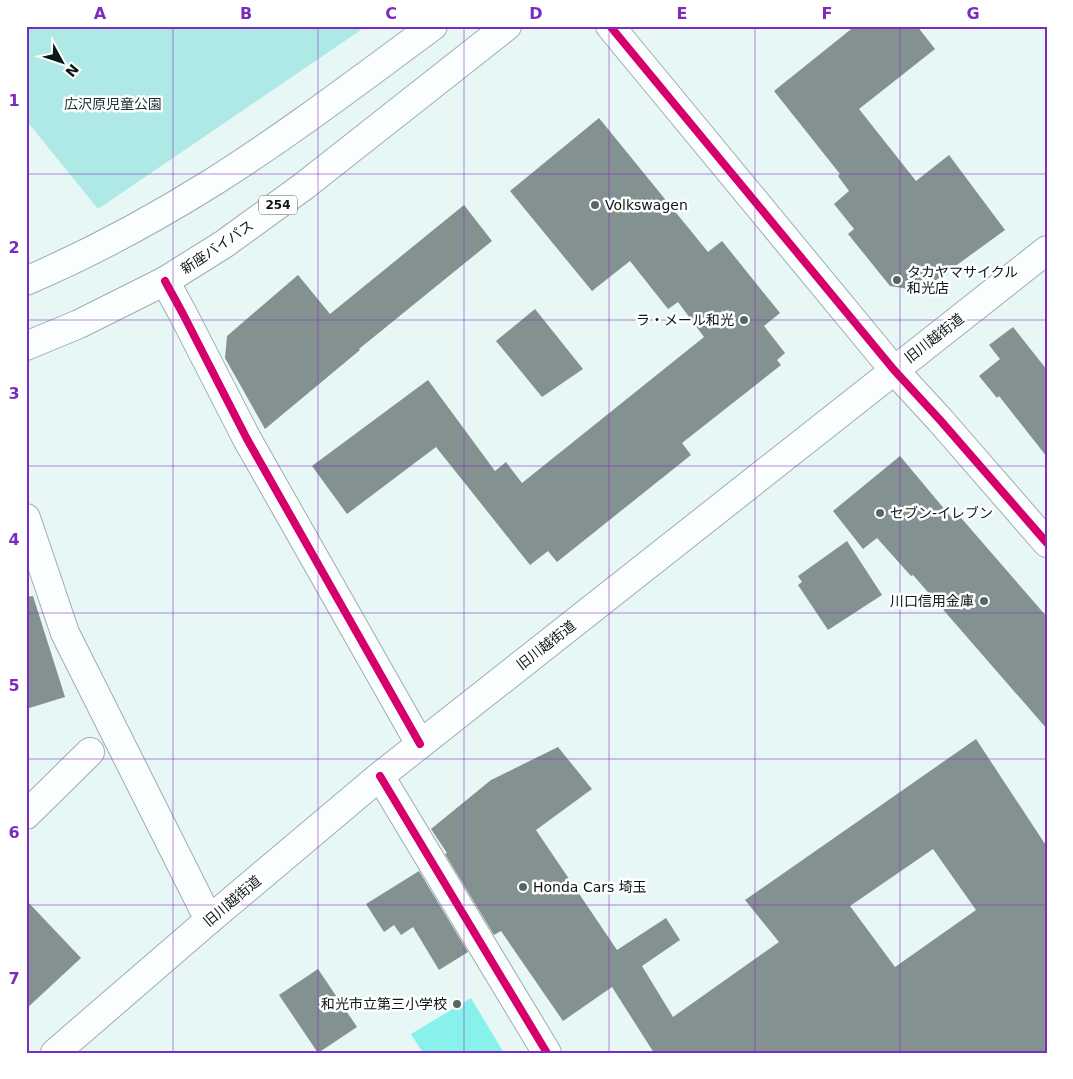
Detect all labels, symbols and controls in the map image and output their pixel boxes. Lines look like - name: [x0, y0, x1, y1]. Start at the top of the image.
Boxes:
- text: A: [94, 4, 107, 23]
- text: B: [240, 4, 252, 23]
- text: C: [385, 4, 397, 23]
- text: D: [529, 4, 543, 23]
- text: E: [677, 4, 687, 23]
- text: F: [822, 4, 832, 23]
- text: G: [966, 4, 980, 23]
- north arrow: [38, 38, 88, 88]
- text: N: [62, 61, 82, 80]
- text: 1: [8, 91, 20, 110]
- park label: 広沢原児童公園: [64, 96, 162, 112]
- road number: 254: [259, 196, 297, 214]
- place label: Volkswagen: [605, 197, 688, 213]
- marker: Volkswagen: [589, 199, 601, 211]
- street label: 新座バイパス: [178, 217, 256, 277]
- text: 2: [8, 238, 20, 257]
- place label: タカヤマサイクル 和光店: [907, 264, 1018, 296]
- marker: タカヤマサイクル 和光店: [891, 274, 903, 286]
- street label: 旧川越街道: [901, 310, 967, 366]
- place label: ラ・メール和光: [636, 312, 734, 328]
- marker: ラ・メール和光: [738, 314, 750, 326]
- text: 3: [8, 384, 20, 403]
- place label: セブン-イレブン: [890, 505, 993, 521]
- marker: セブン-イレブン: [874, 507, 886, 519]
- text: 4: [8, 530, 20, 549]
- place label: 川口信用金庫: [890, 593, 974, 609]
- marker: 川口信用金庫: [978, 595, 990, 607]
- street label: 旧川越街道: [513, 617, 579, 673]
- text: 5: [8, 676, 20, 695]
- text: 6: [8, 823, 20, 842]
- street label: 旧川越街道: [200, 872, 264, 930]
- place label: Honda Cars 埼玉: [533, 879, 647, 895]
- marker: Honda Cars 埼玉: [517, 881, 529, 893]
- text: 7: [8, 969, 20, 988]
- place label: 和光市立第三小学校: [321, 996, 447, 1012]
- marker: 和光市立第三小学校: [451, 998, 463, 1010]

